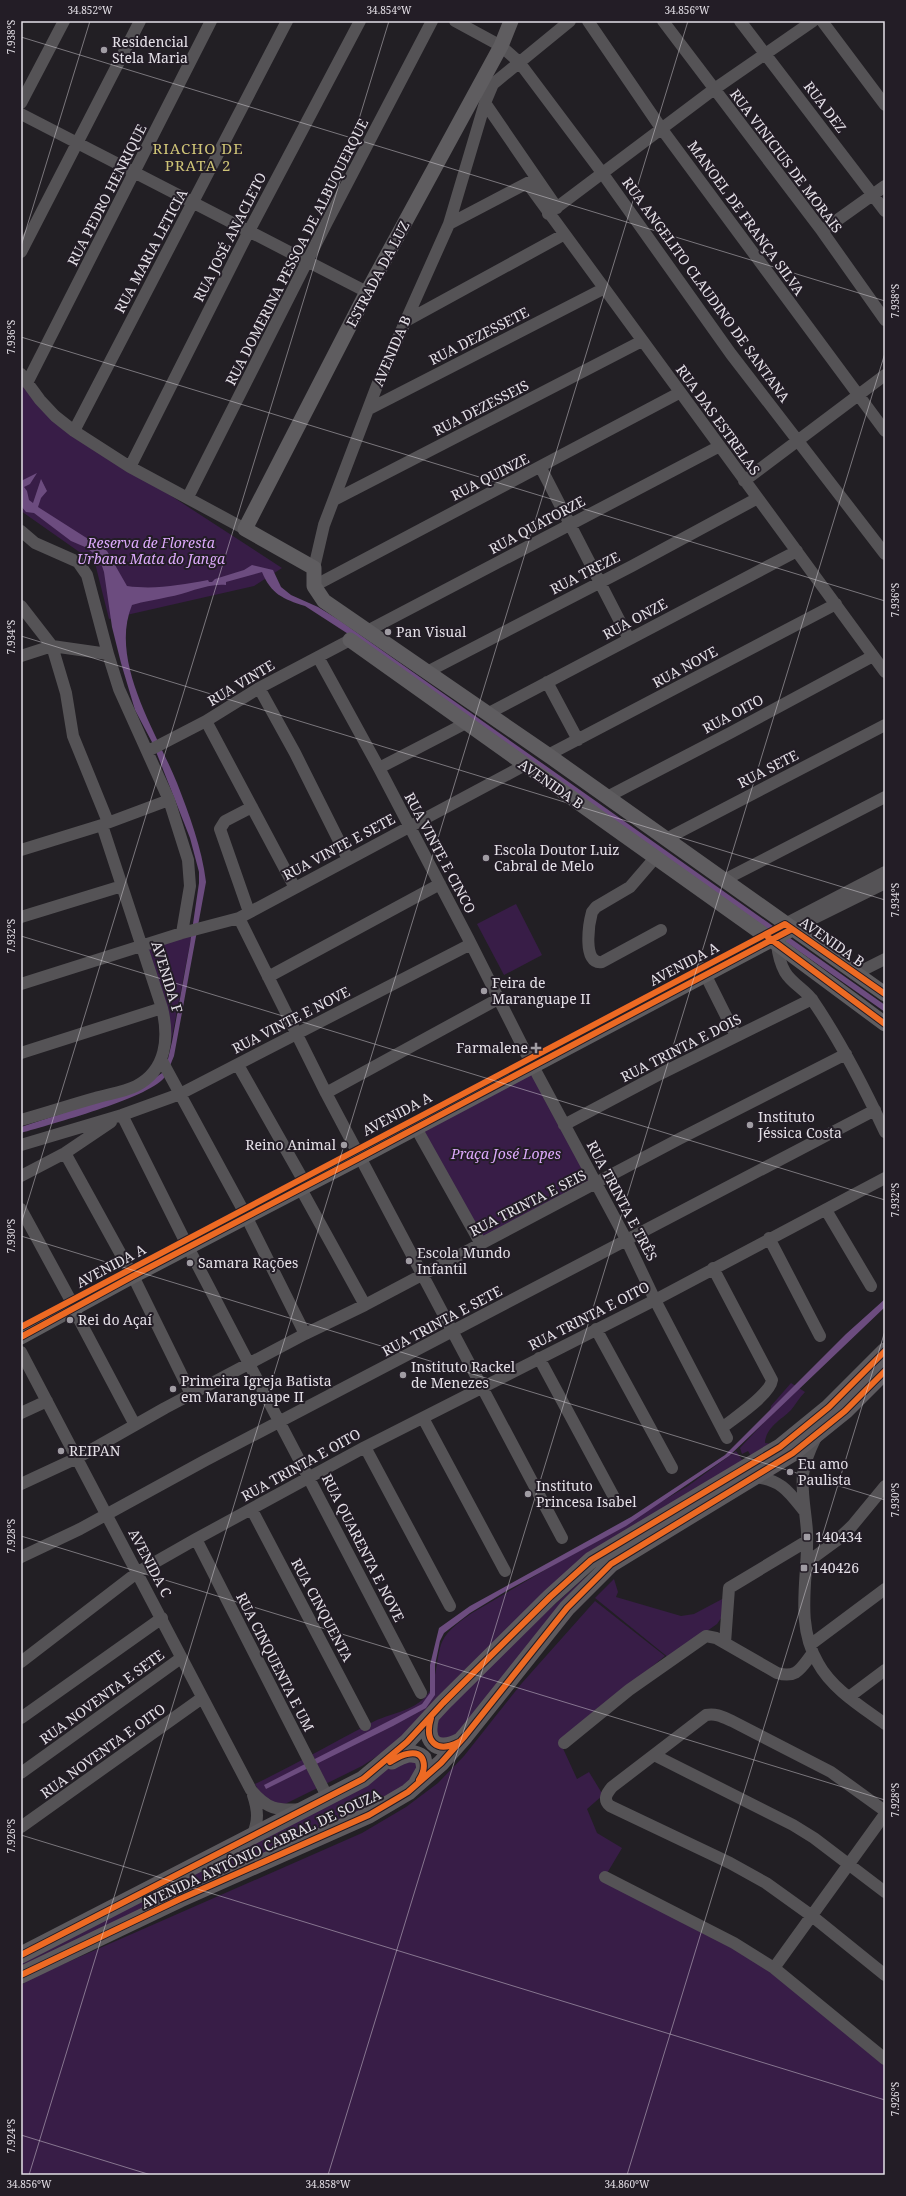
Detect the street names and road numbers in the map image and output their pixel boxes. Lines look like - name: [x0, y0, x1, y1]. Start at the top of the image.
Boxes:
- street label: RUA DEZ: [800, 77, 851, 136]
- street label: RUA VINICIUS DE MORAIS: [726, 85, 847, 237]
- street label: RUA DOMERINA PESSOA DE ALBUQUERQUE: [221, 115, 373, 388]
- street label: RUA PEDRO HENRIQUE: [63, 120, 151, 269]
- street label: MANOEL DE FRANÇA SILVA: [684, 137, 809, 299]
- street label: RUA JOSÉ ANACLETO: [189, 169, 270, 305]
- street label: RUA ANGELITO CLAUDINO DE SANTANA: [618, 174, 794, 406]
- street label: RUA MARIA LETICIA: [110, 185, 191, 316]
- street label: ESTRADA DA LUZ: [342, 217, 414, 330]
- street label: RUA DEZESSETE: [426, 302, 532, 369]
- street label: AVENIDA B: [368, 312, 415, 389]
- street label: RUA DAS ESTRELAS: [672, 361, 765, 479]
- street label: RUA DEZESSEIS: [430, 375, 532, 440]
- street label: RUA QUINZE: [447, 449, 532, 504]
- street label: RUA QUATORZE: [485, 491, 588, 558]
- street label: RUA TREZE: [547, 547, 623, 598]
- street label: RUA ONZE: [599, 594, 671, 643]
- street label: RUA NOVE: [649, 641, 721, 692]
- street label: RUA VINTE: [204, 655, 278, 710]
- street label: RUA OITO: [699, 690, 767, 738]
- street label: RUA SETE: [734, 745, 802, 792]
- street label: AVENIDA B: [515, 754, 588, 813]
- street label: RUA VINTE E CINCO: [401, 789, 480, 917]
- street label: RUA VINTE E SETE: [279, 809, 398, 884]
- street label: AVENIDA B: [796, 912, 869, 971]
- street label: AVENIDA A: [646, 937, 722, 990]
- street label: AVENIDA F: [148, 938, 187, 1015]
- street label: RUA VINTE E NOVE: [229, 981, 353, 1057]
- street label: RUA TRINTA E DOIS: [617, 1009, 744, 1086]
- street label: AVENIDA A: [359, 1087, 435, 1140]
- street label: RUA TRINTA E TRÊS: [583, 1137, 662, 1264]
- street label: RUA TRINTA E SEIS: [466, 1165, 589, 1240]
- street label: AVENIDA A: [73, 1239, 149, 1292]
- street label: RUA TRINTA E OITO: [525, 1277, 653, 1354]
- street label: RUA TRINTA E SETE: [379, 1281, 505, 1360]
- street label: RUA TRINTA E OITO: [238, 1424, 364, 1505]
- street label: RUA QUARENTA E NOVE: [318, 1471, 409, 1625]
- street label: AVENIDA C: [125, 1525, 177, 1601]
- street label: RUA CINQUENTA: [287, 1555, 358, 1665]
- street label: RUA CINQUENTA E UM: [232, 1589, 319, 1734]
- street label: RUA NOVENTA E SETE: [36, 1645, 168, 1748]
- street label: RUA NOVENTA E OITO: [37, 1699, 169, 1802]
- street label: AVENIDA ANTÔNIO CABRAL DE SOUZA: [138, 1784, 384, 1913]

